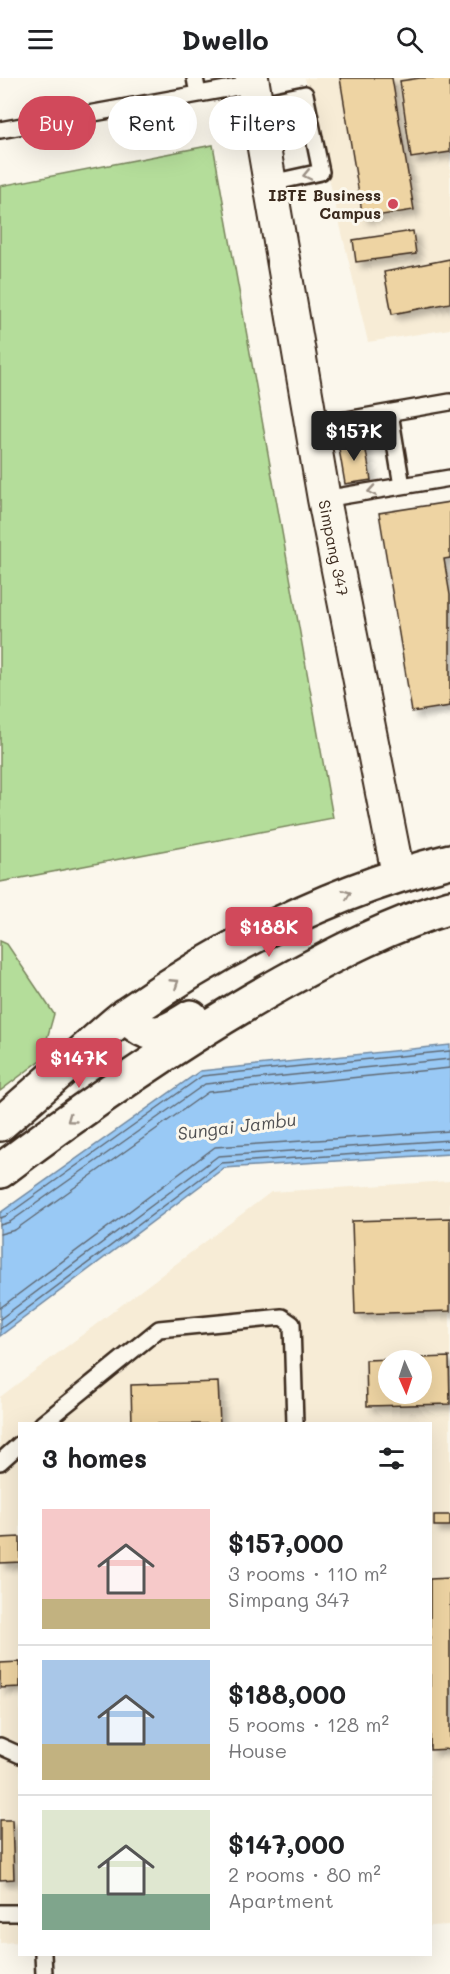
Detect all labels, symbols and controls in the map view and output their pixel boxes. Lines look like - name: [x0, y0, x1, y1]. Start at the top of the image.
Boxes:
- text: Dwello: [181, 22, 269, 57]
- icon: menu: [24, 23, 57, 56]
- icon: search: [393, 23, 426, 56]
- chip: Buy: [18, 96, 96, 150]
- chip: Rent: [108, 96, 197, 150]
- chip: Filters: [209, 96, 317, 150]
- one-way arrow: [302, 168, 312, 181]
- place label: IBTE Business Campus: [268, 184, 381, 223]
- marker: IBTE Business Campus: [386, 197, 400, 211]
- pin: $157K: [312, 411, 396, 462]
- text: $157K: [325, 417, 383, 443]
- one-way arrow: [367, 485, 376, 497]
- street label: Simpang 347: [314, 498, 354, 598]
- one-way arrow: [341, 889, 352, 901]
- pin: $188K: [227, 907, 311, 958]
- text: $188K: [239, 913, 299, 939]
- one-way arrow: [168, 980, 179, 991]
- pin: $147K: [37, 1038, 121, 1089]
- text: $147K: [50, 1044, 108, 1070]
- water label: Sungai Jambu: [176, 1107, 298, 1145]
- one-way arrow: [66, 1112, 77, 1123]
- north arrow: [378, 1350, 432, 1404]
- map controls: [378, 1350, 432, 1404]
- text: 3 homes: [42, 1441, 147, 1475]
- icon: filters: [375, 1442, 408, 1475]
- text: $157,000: [228, 1526, 343, 1560]
- icon: home: [90, 1533, 162, 1605]
- text: 3 rooms · 110 m²: [228, 1560, 387, 1586]
- text: Simpang 347: [228, 1586, 350, 1612]
- text: $188,000: [228, 1677, 346, 1711]
- icon: home: [90, 1684, 162, 1756]
- text: 5 rooms · 128 m²: [228, 1711, 389, 1737]
- text: House: [228, 1737, 287, 1763]
- text: $147,000: [228, 1827, 345, 1861]
- icon: home: [90, 1834, 162, 1906]
- text: 2 rooms · 80 m²: [228, 1861, 381, 1887]
- text: Apartment: [228, 1887, 334, 1913]

